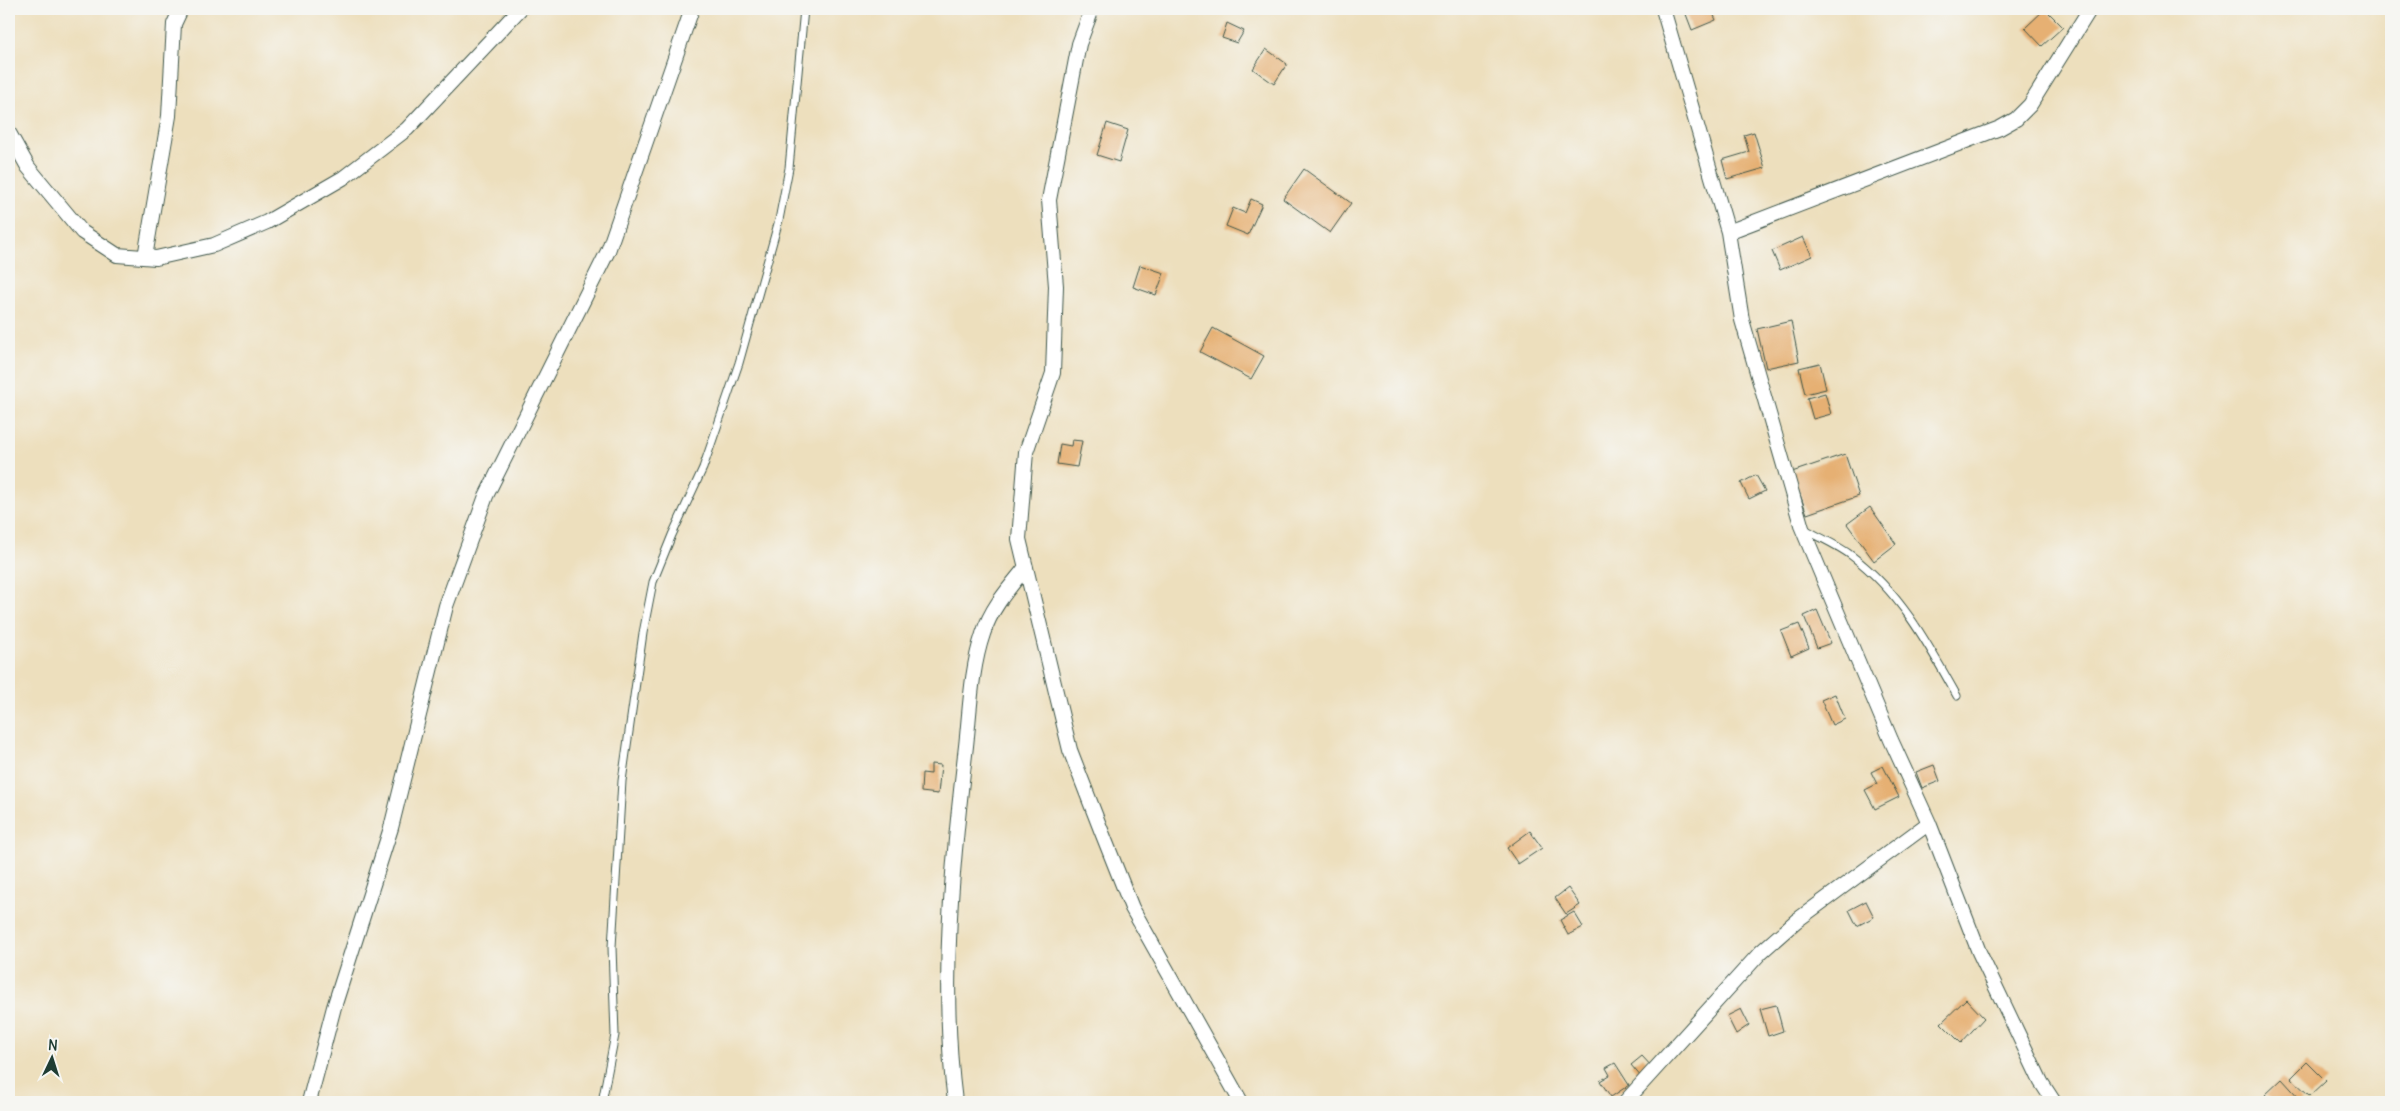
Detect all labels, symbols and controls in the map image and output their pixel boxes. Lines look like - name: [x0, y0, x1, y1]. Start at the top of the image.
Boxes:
- north arrow: [28, 1034, 78, 1084]
- text: N: [47, 1036, 58, 1054]

